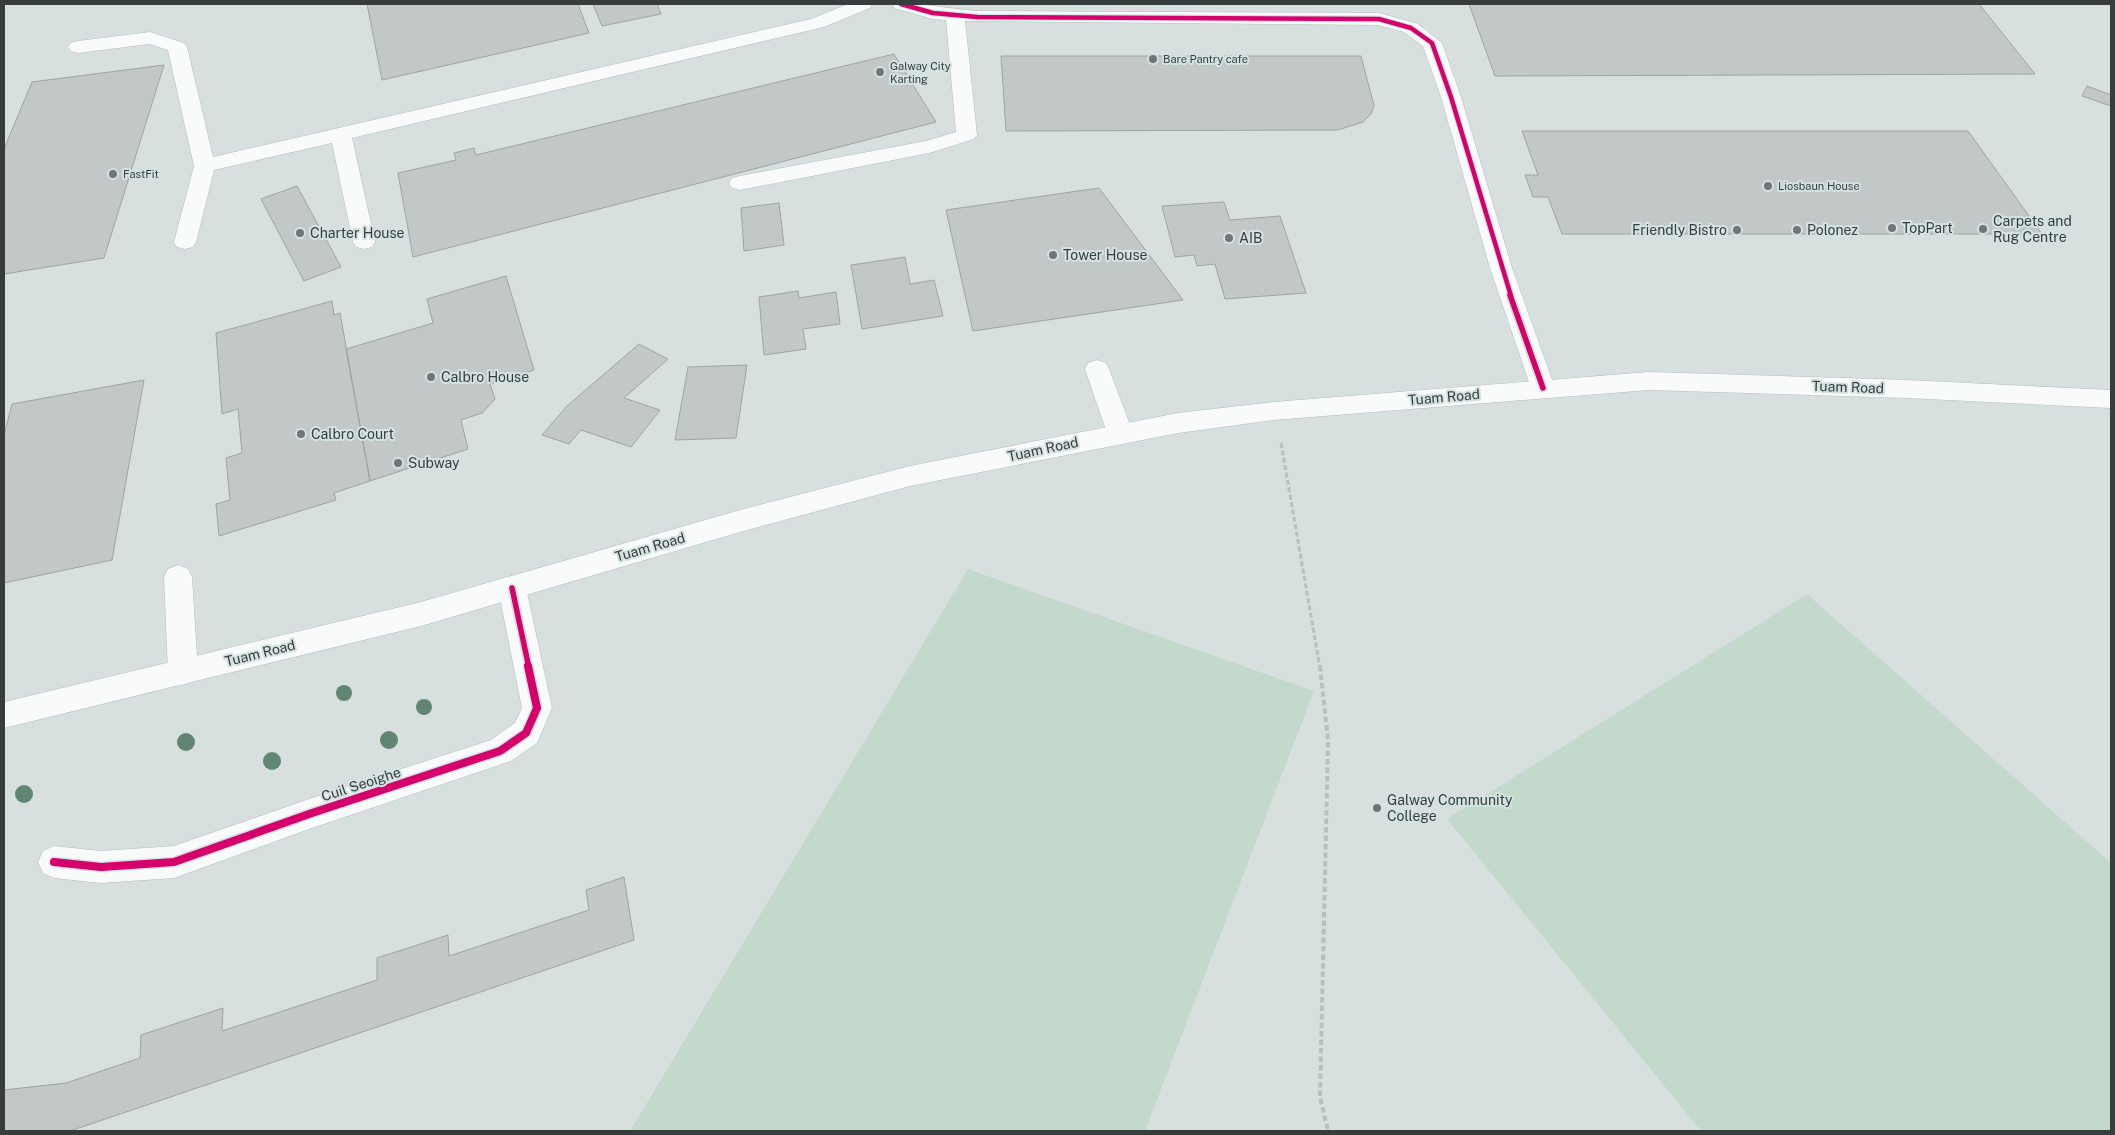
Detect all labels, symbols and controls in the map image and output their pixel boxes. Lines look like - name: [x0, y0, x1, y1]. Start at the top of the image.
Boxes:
- marker: Bare Pantry cafe: [1147, 53, 1159, 65]
- place label: Bare Pantry cafe: [1163, 53, 1248, 65]
- place label: Galway City Karting: [890, 60, 951, 85]
- marker: Galway City Karting: [874, 66, 886, 78]
- marker: FastFit: [107, 168, 119, 180]
- place label: FastFit: [123, 168, 159, 180]
- marker: Liosbaun House: [1762, 180, 1774, 192]
- place label: Liosbaun House: [1778, 180, 1860, 192]
- place label: Carpets and Rug Centre: [1993, 213, 2072, 245]
- place label: TopPart: [1902, 220, 1953, 236]
- place label: Friendly Bistro: [1632, 222, 1727, 238]
- place label: Polonez: [1807, 222, 1858, 238]
- marker: TopPart: [1886, 222, 1898, 234]
- marker: Carpets and Rug Centre: [1977, 223, 1989, 235]
- marker: Friendly Bistro: [1731, 224, 1743, 236]
- marker: Polonez: [1791, 224, 1803, 236]
- place label: Charter House: [310, 225, 404, 241]
- marker: Charter House: [294, 227, 306, 239]
- place label: AIB: [1239, 230, 1262, 246]
- marker: AIB: [1223, 232, 1235, 244]
- place label: Tower House: [1063, 247, 1147, 263]
- marker: Tower House: [1047, 249, 1059, 261]
- place label: Calbro House: [441, 369, 529, 385]
- marker: Calbro House: [425, 371, 437, 383]
- street label: Tuam Road: [1812, 378, 1884, 396]
- street label: Tuam Road: [1407, 386, 1481, 408]
- place label: Calbro Court: [311, 426, 394, 442]
- marker: Calbro Court: [295, 428, 307, 440]
- street label: Tuam Road: [1006, 434, 1080, 464]
- place label: Subway: [408, 455, 460, 471]
- marker: Subway: [392, 457, 404, 469]
- street label: Tuam Road: [613, 529, 687, 565]
- street label: Tuam Road: [223, 637, 297, 669]
- street label: Cuil Seoighe: [319, 764, 403, 804]
- place label: Galway Community College: [1387, 792, 1513, 824]
- marker: Galway Community College: [1371, 802, 1383, 814]

